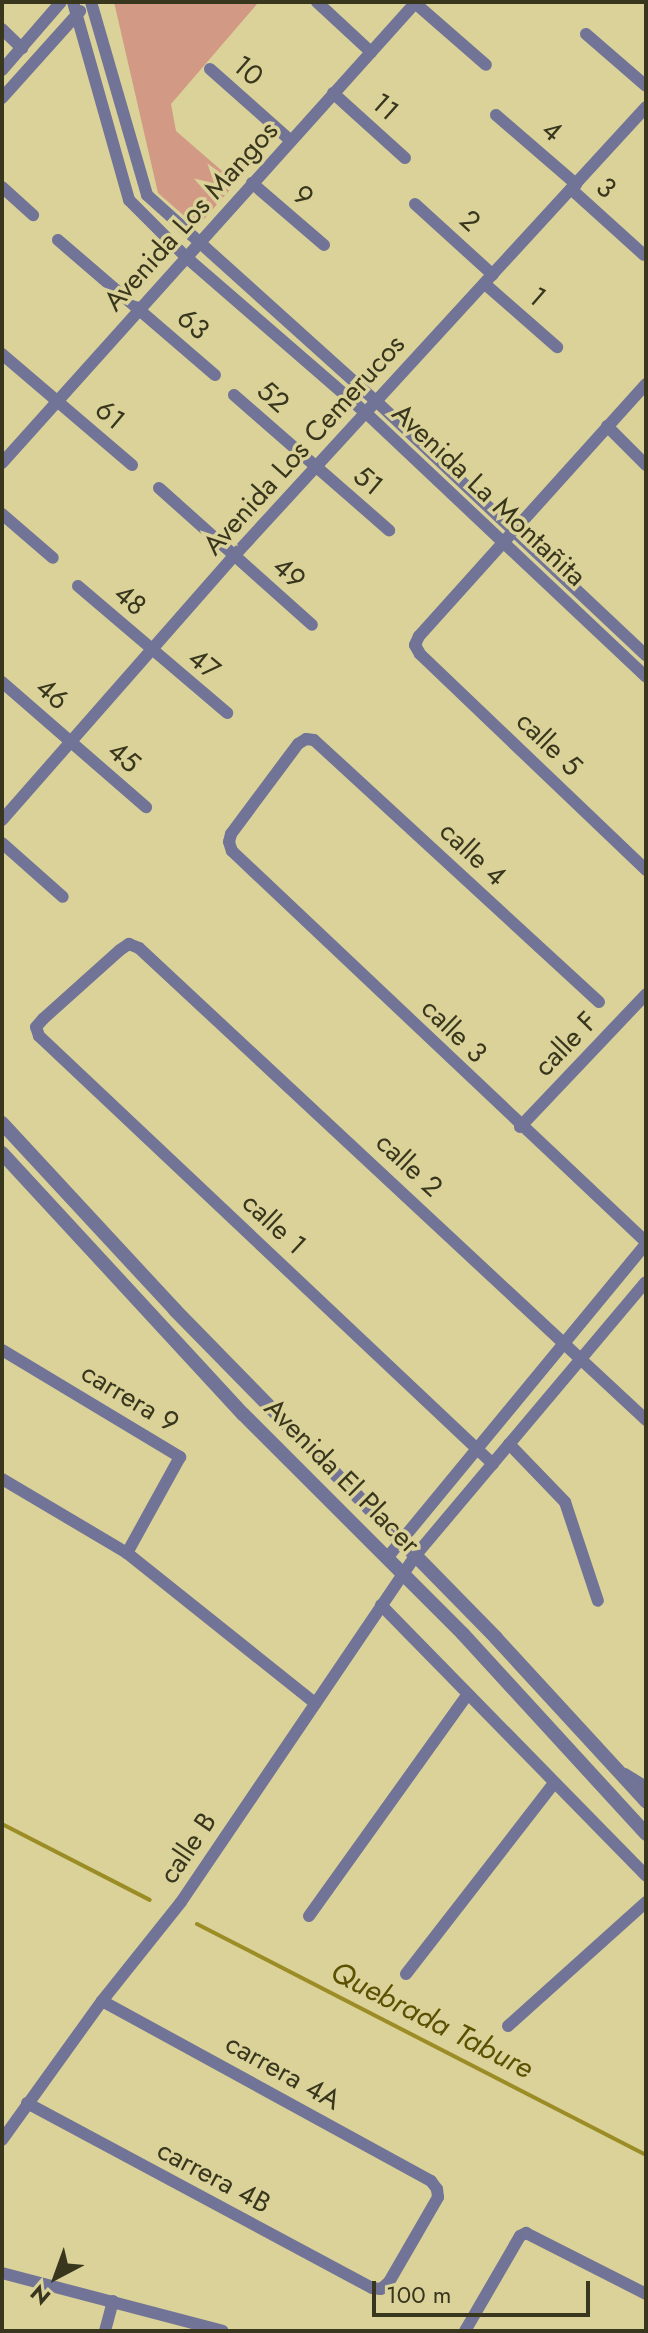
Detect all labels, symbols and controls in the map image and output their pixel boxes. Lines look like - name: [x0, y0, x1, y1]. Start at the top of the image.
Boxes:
- street label: 10: [226, 49, 270, 93]
- street label: 11: [364, 86, 406, 128]
- street label: 4: [535, 113, 569, 149]
- street label: Avenida Los Mangos: [97, 114, 285, 318]
- street label: 3: [589, 170, 623, 206]
- street label: 9: [286, 178, 320, 214]
- street label: 2: [453, 203, 487, 239]
- street label: 1: [521, 280, 553, 314]
- street label: 63: [170, 301, 216, 347]
- street label: Avenida Los Cemerucos: [196, 328, 412, 562]
- street label: 52: [250, 374, 296, 420]
- street label: 61: [88, 393, 132, 437]
- street label: Avenida La Montañita: [385, 397, 593, 593]
- street label: 51: [346, 459, 390, 503]
- street label: 49: [266, 550, 312, 596]
- street label: 48: [107, 577, 153, 623]
- street label: 47: [181, 641, 227, 687]
- street label: 46: [29, 671, 75, 717]
- street label: calle 5: [509, 705, 589, 783]
- street label: 45: [101, 734, 147, 780]
- street label: calle 4: [433, 815, 513, 893]
- street label: calle 3: [414, 992, 494, 1070]
- street label: calle F: [527, 1005, 605, 1083]
- street label: calle 2: [369, 1126, 449, 1204]
- street label: calle 1: [235, 1186, 313, 1262]
- street label: carrera 9: [75, 1356, 185, 1440]
- street label: Avenida El Placer: [257, 1391, 427, 1561]
- street label: calle B: [152, 1806, 224, 1890]
- water label: Quebrada Tabure: [325, 1954, 539, 2086]
- street label: carrera 4A: [220, 2027, 346, 2117]
- street label: carrera 4B: [152, 2133, 276, 2221]
- north arrow: [16, 2237, 96, 2317]
- scale bar: [376, 2265, 594, 2315]
- text: N: [23, 2277, 57, 2313]
- text: 100 m: [386, 2277, 452, 2312]

